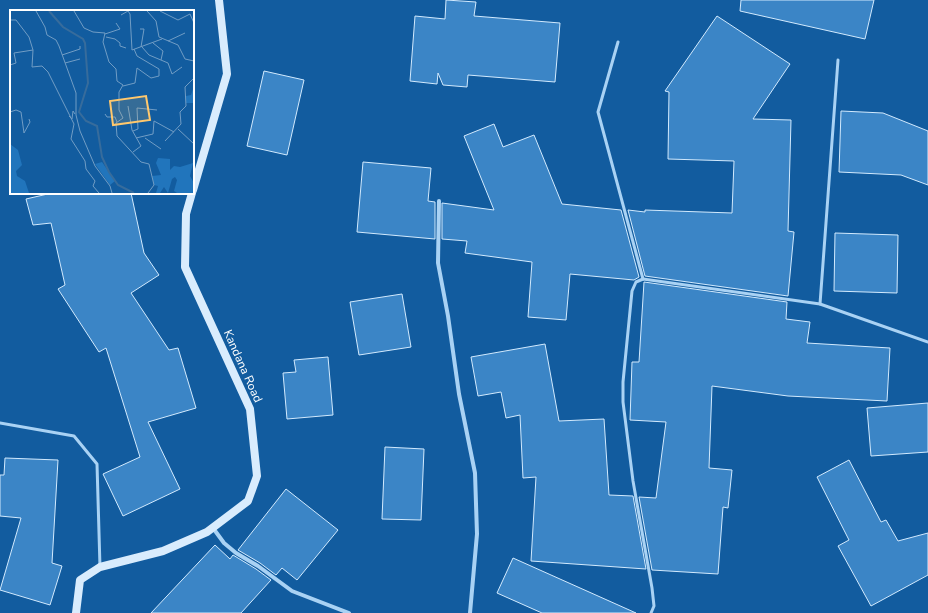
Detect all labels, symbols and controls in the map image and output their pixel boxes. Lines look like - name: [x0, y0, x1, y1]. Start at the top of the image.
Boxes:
- inset map: [10, 10, 194, 194]
- street label: Kandana Road: [220, 327, 266, 405]

